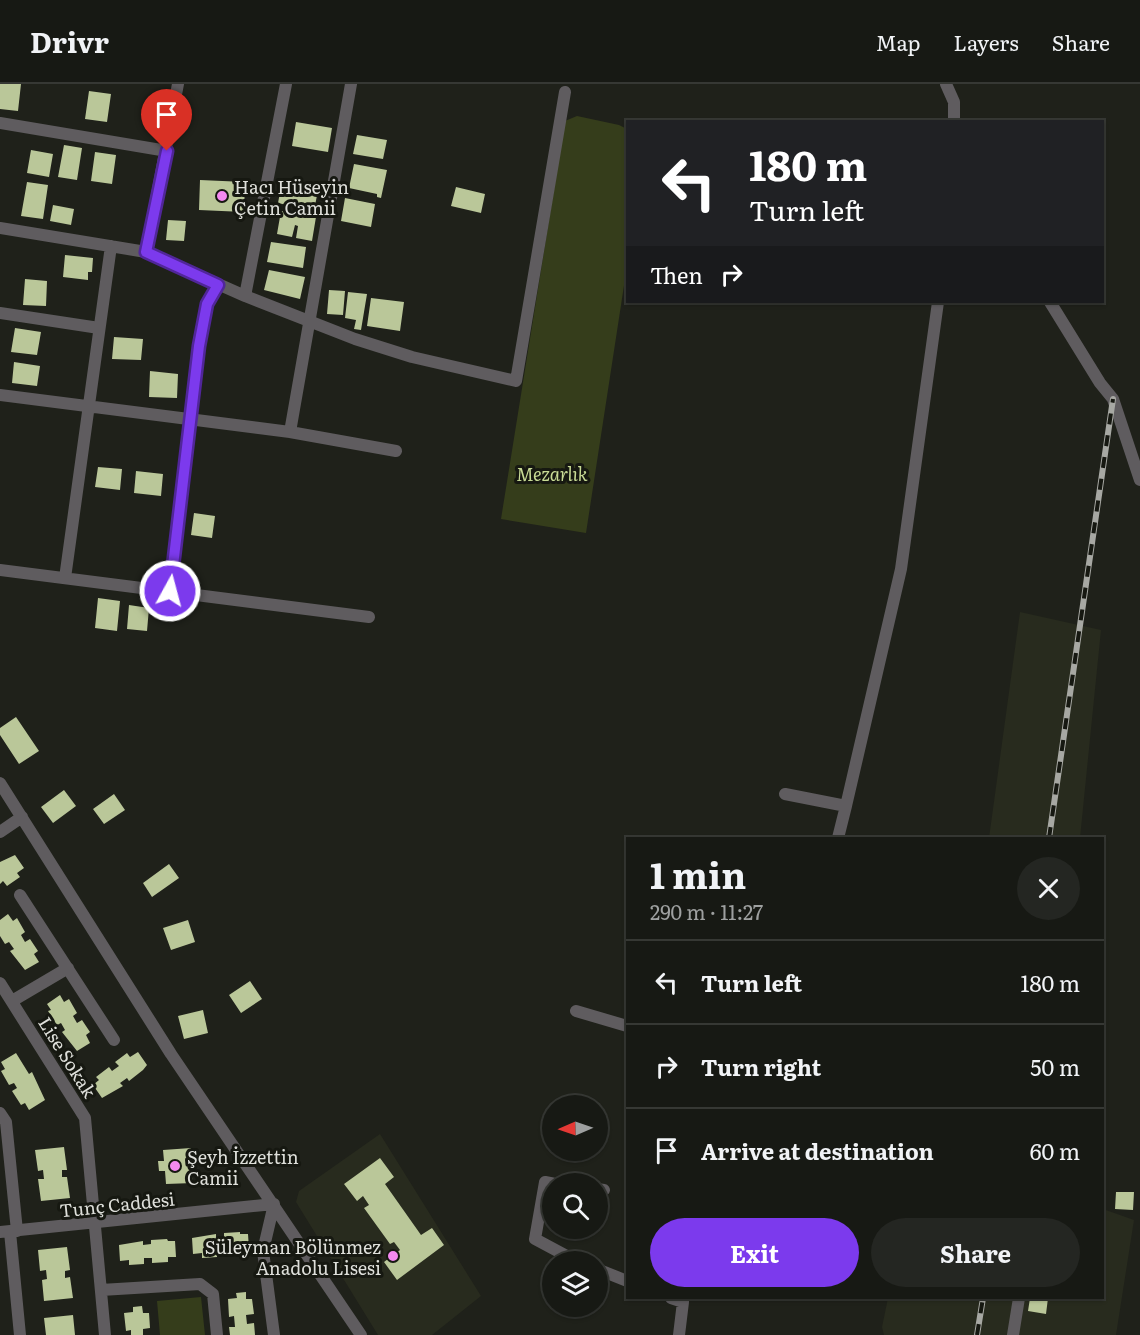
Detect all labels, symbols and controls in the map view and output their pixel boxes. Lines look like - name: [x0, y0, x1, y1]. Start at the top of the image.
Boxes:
- text: Drivr: [30, 20, 109, 62]
- text: Map: [876, 26, 921, 57]
- text: Layers: [954, 26, 1019, 57]
- text: Share: [1052, 26, 1110, 57]
- pin: [141, 89, 192, 151]
- icon: arrive: [150, 98, 183, 131]
- text: 180 m: [749, 132, 867, 194]
- icon: left: [650, 144, 728, 222]
- place label: Hacı Hüseyin Çetin Camii: [234, 173, 349, 221]
- marker: Hacı Hüseyin Çetin Camii: [215, 189, 229, 203]
- text: Turn left: [749, 189, 864, 229]
- text: Then: [650, 258, 703, 291]
- icon: right: [715, 258, 748, 291]
- park label: Mezarlık: [516, 460, 588, 487]
- position arrow: [138, 559, 202, 623]
- text: 1 min: [650, 847, 746, 900]
- button: close: [1017, 857, 1080, 920]
- text: 290 m · 11:27: [650, 896, 763, 926]
- icon: left: [650, 966, 683, 999]
- text: Turn left: [701, 966, 802, 999]
- text: 180 m: [1020, 966, 1080, 999]
- street label: Lise Sokak: [32, 1011, 104, 1104]
- icon: right: [650, 1050, 683, 1083]
- text: Turn right: [701, 1050, 821, 1083]
- text: 50 m: [1030, 1050, 1080, 1083]
- north arrow: [542, 1095, 608, 1161]
- map controls: [542, 1095, 608, 1317]
- icon: arrive: [650, 1134, 683, 1167]
- text: Arrive at destination: [701, 1134, 934, 1167]
- text: 60 m: [1030, 1134, 1080, 1167]
- place label: Şeyh İzzettin Camii: [187, 1143, 299, 1191]
- marker: Şeyh İzzettin Camii: [168, 1159, 182, 1173]
- button: search: [542, 1173, 608, 1239]
- street label: Tunç Caddesi: [58, 1185, 176, 1223]
- button: Exit: [650, 1218, 859, 1287]
- button: Share: [871, 1218, 1080, 1287]
- place label: Süleyman Bölünmez Anadolu Lisesi: [205, 1233, 381, 1281]
- marker: Süleyman Bölünmez Anadolu Lisesi: [386, 1249, 400, 1263]
- button: layers: [542, 1251, 608, 1317]

